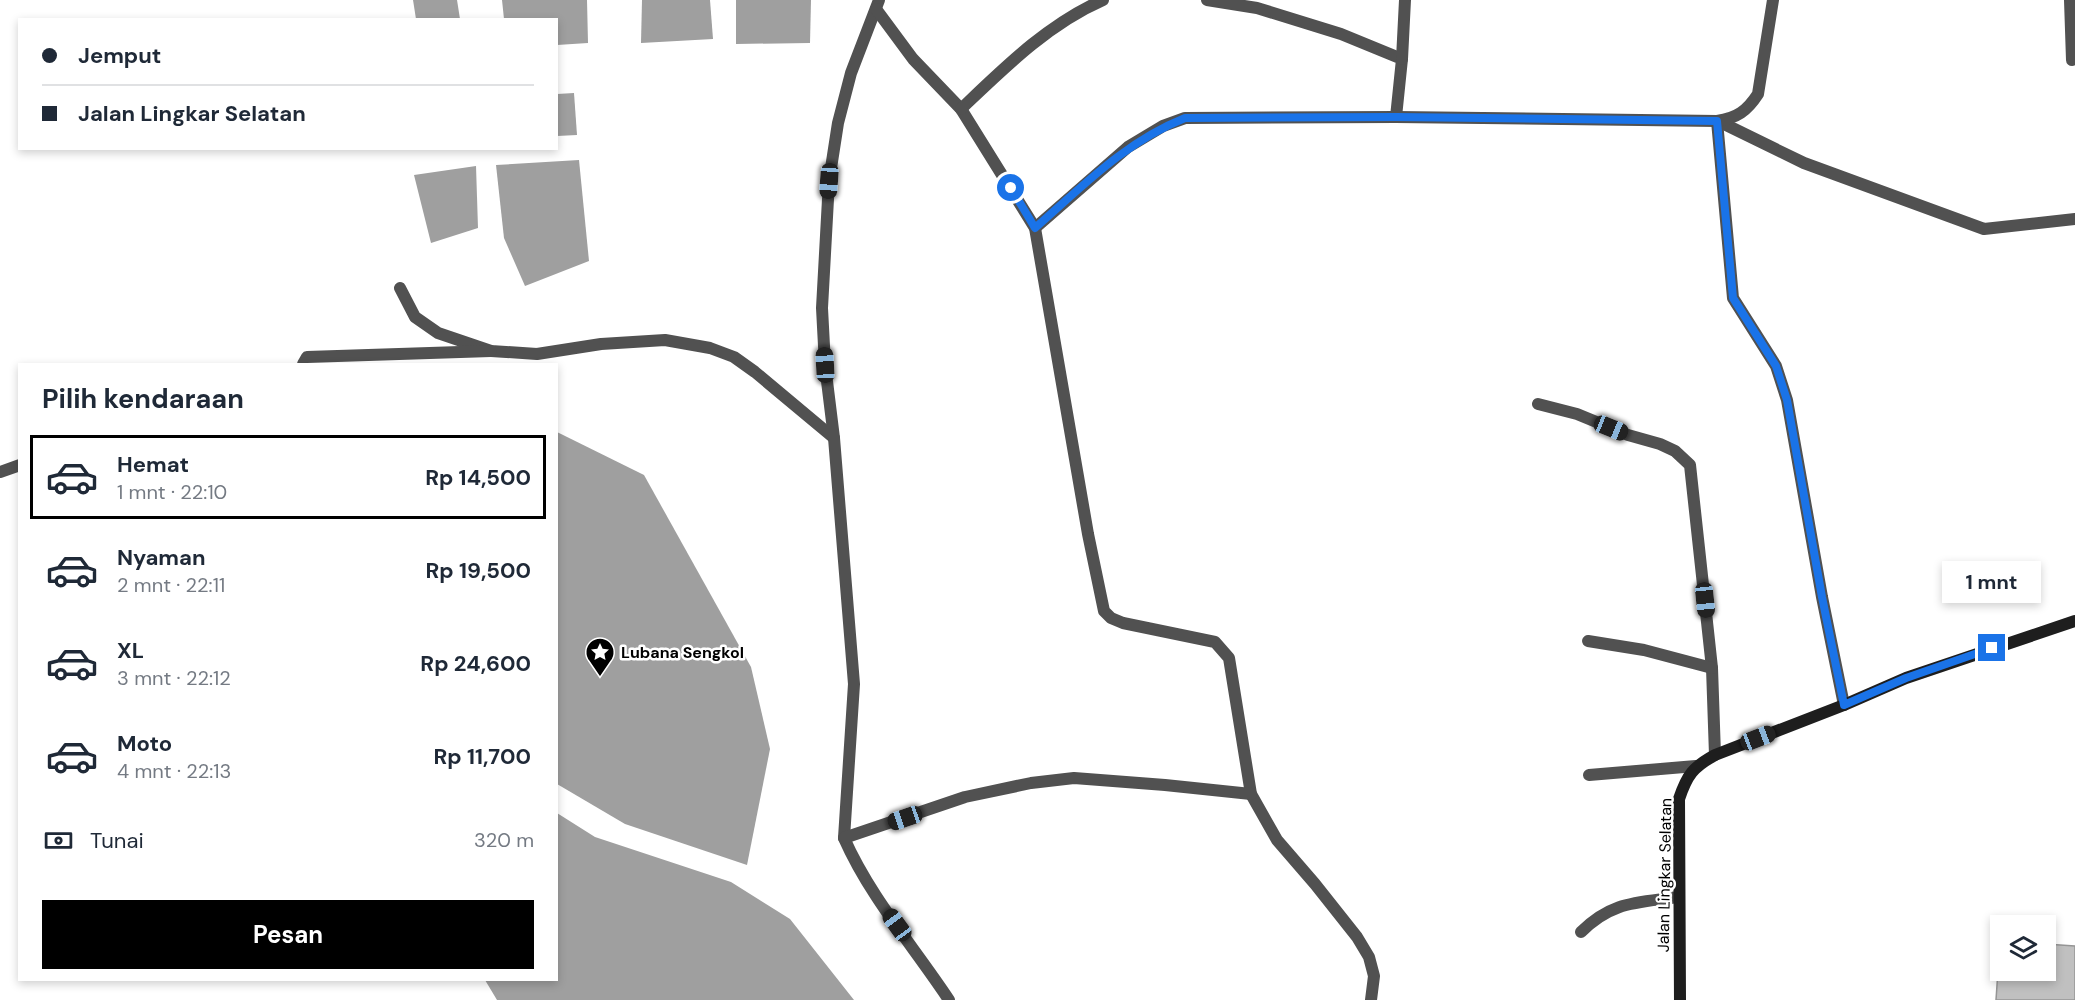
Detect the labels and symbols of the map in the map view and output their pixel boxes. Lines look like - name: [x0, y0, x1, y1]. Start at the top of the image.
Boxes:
- car: [819, 162, 839, 200]
- route start: [997, 174, 1024, 201]
- car: [815, 347, 835, 383]
- car: [1591, 413, 1631, 443]
- callout: 1 mnt: [1942, 561, 2042, 603]
- car: [1694, 581, 1716, 619]
- route end: [1978, 634, 2005, 661]
- place icon: Lubana Sengkol: [584, 636, 616, 678]
- place label: Lubana Sengkol: [621, 642, 744, 663]
- car: [1738, 723, 1778, 753]
- street label: Jalan Lingkar Selatan: [1653, 798, 1676, 952]
- car: [885, 804, 925, 832]
- car: [879, 905, 915, 945]

